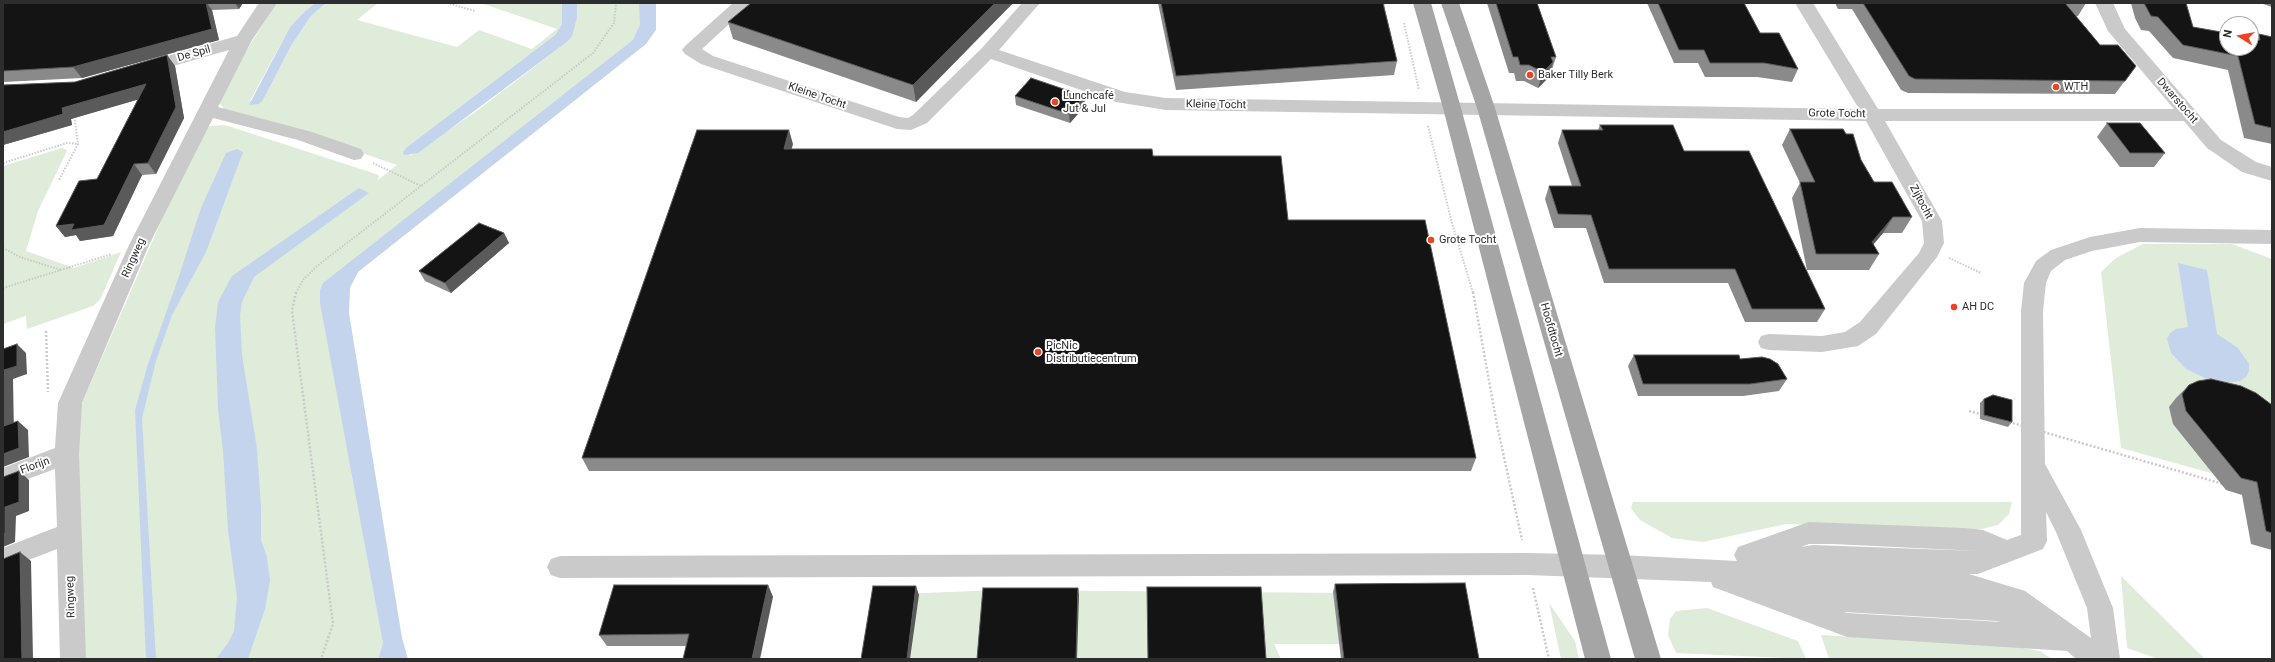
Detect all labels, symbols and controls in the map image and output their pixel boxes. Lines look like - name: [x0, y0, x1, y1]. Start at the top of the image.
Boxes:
- north arrow: [2219, 16, 2259, 56]
- text: N: [2221, 29, 2235, 39]
- street label: De Spil: [176, 43, 212, 65]
- place label: Baker Tilly Berk: [1538, 68, 1613, 82]
- marker: Baker Tilly Berk: [1525, 70, 1535, 80]
- street label: Dwarstocht: [2154, 76, 2200, 126]
- street label: Kleine Tocht: [786, 80, 848, 112]
- place label: WTH: [2064, 80, 2088, 94]
- marker: WTH: [2051, 82, 2061, 92]
- place label: Lunchcafé Jut & Jul: [1063, 89, 1114, 115]
- marker: Lunchcafé Jut & Jul: [1050, 97, 1060, 107]
- street label: Kleine Tocht: [1186, 98, 1246, 112]
- street label: Grote Tocht: [1808, 107, 1866, 121]
- street label: Zijtocht: [1906, 183, 1936, 221]
- place label: Grote Tocht: [1439, 233, 1496, 247]
- marker: Grote Tocht: [1426, 235, 1436, 245]
- street label: Ringweg: [119, 236, 149, 280]
- place label: AH DC: [1962, 300, 1994, 314]
- street label: Hoofdtocht: [1537, 302, 1565, 358]
- marker: AH DC: [1949, 302, 1959, 312]
- place label: PicNic Distributiecentrum: [1046, 339, 1137, 365]
- marker: PicNic Distributiecentrum: [1033, 347, 1043, 357]
- street label: Florijn: [19, 455, 51, 477]
- street label: Ringweg: [64, 576, 78, 618]

